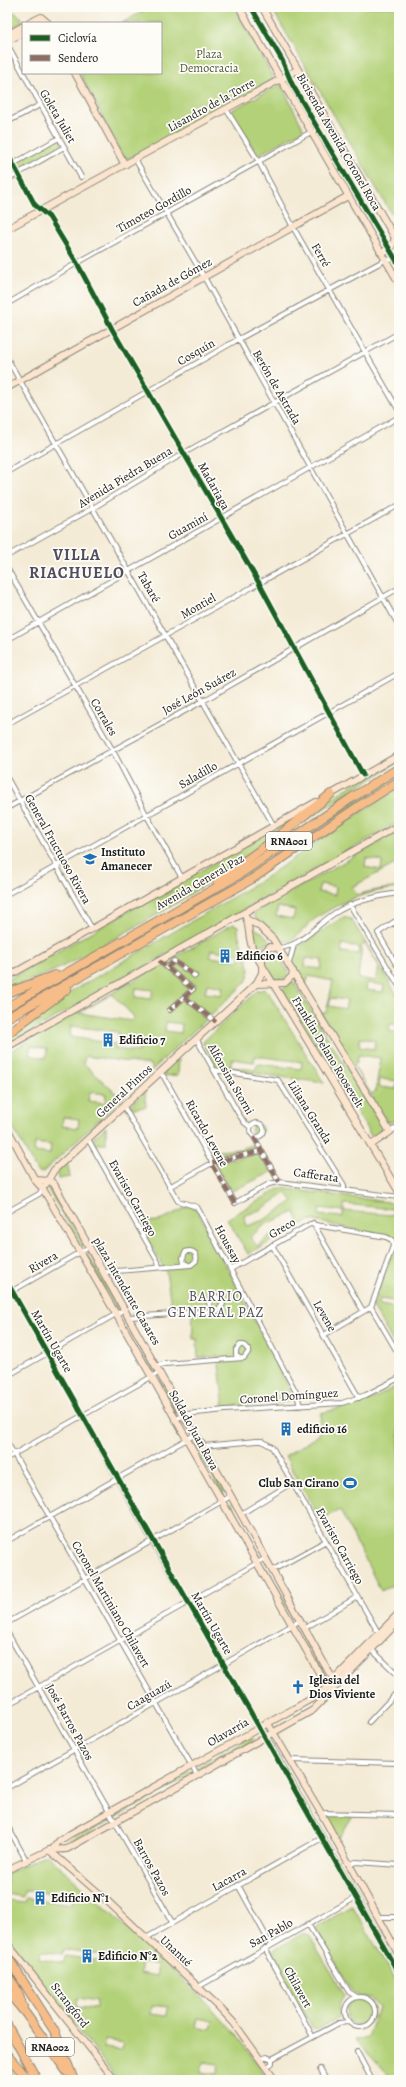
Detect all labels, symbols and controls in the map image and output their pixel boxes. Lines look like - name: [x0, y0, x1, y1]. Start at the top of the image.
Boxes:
- legend: [22, 22, 162, 74]
- text: Ciclovía: [58, 30, 97, 46]
- park label: Plaza Democracia: [180, 46, 239, 76]
- text: Sendero: [58, 50, 98, 66]
- street label: Bicisenda Avenida Coronel Roca: [293, 70, 385, 214]
- street label: Lisandro de la Torre: [165, 74, 257, 136]
- street label: Goleta Juliet: [36, 86, 80, 146]
- street label: Timoteo Gordillo: [114, 182, 194, 236]
- street label: Ferré: [308, 240, 334, 270]
- street label: Cañada de Gómez: [129, 254, 215, 310]
- street label: Cosquín: [174, 335, 218, 369]
- street label: Berón de Astrada: [249, 347, 305, 428]
- street label: Avenida Piedra Buena: [74, 442, 175, 512]
- street label: Madariaga: [194, 459, 234, 513]
- street label: Guaminí: [165, 509, 211, 543]
- district label: VILLA RIACHUELO: [29, 544, 125, 584]
- street label: Tabaré: [134, 569, 164, 605]
- street label: Montiel: [177, 590, 219, 622]
- street label: José León Suárez: [159, 664, 239, 718]
- street label: Corrales: [87, 695, 121, 739]
- street label: Saladillo: [176, 758, 220, 792]
- street label: General Fructuoso Rivera: [21, 791, 95, 907]
- road number: RNA001: [266, 832, 312, 850]
- place label: Instituto Amanecer: [100, 844, 152, 874]
- street label: Avenida General Paz: [152, 850, 247, 914]
- school or university icon: Instituto Amanecer: [82, 851, 98, 867]
- building icon: Edificio 6: [217, 948, 233, 964]
- place label: Edificio 6: [236, 948, 283, 964]
- street label: Franklin Delano Roosevelt: [288, 993, 368, 1111]
- building icon: Edificio 7: [100, 1032, 116, 1048]
- place label: Edificio 7: [119, 1032, 166, 1048]
- street label: Alfonsina Storni: [204, 1040, 258, 1117]
- street label: General Pintos: [92, 1061, 156, 1121]
- street label: Liliana Granda: [284, 1077, 336, 1147]
- street label: Ricardo Levene: [182, 1097, 232, 1169]
- street label: Evaristo Carriego: [105, 1157, 161, 1239]
- street label: Cafferata: [292, 1164, 340, 1186]
- street label: Greco: [266, 1214, 298, 1242]
- street label: Houssay: [211, 1222, 245, 1267]
- street label: plaza intendente Casares: [89, 1234, 165, 1348]
- street label: Rivera: [25, 1247, 61, 1277]
- district label: BARRIO GENERAL PAZ: [167, 1287, 265, 1322]
- street label: Levene: [310, 1297, 340, 1335]
- street label: Martín Ugarte: [28, 1307, 76, 1375]
- street label: Coronel Domínguez: [239, 1385, 339, 1407]
- street label: Soldado Juan Rava: [165, 1387, 223, 1473]
- building icon: edificio 16: [278, 1421, 294, 1437]
- place label: edificio 16: [297, 1421, 347, 1437]
- place label: Club San Cirano: [258, 1475, 339, 1491]
- sports icon: Club San Cirano: [342, 1475, 358, 1491]
- street label: Evaristo Carriego: [312, 1505, 368, 1587]
- street label: Coronel Martiniano Chilavert: [68, 1538, 154, 1670]
- street label: Martín Ugarte: [188, 1589, 236, 1657]
- place label: Iglesia del Dios Viviente: [309, 1672, 376, 1702]
- street label: Caaguazú: [124, 1676, 175, 1714]
- church icon: Iglesia del Dios Viviente: [290, 1679, 306, 1695]
- street label: José Barros Pazos: [42, 1681, 98, 1763]
- street label: Olavarría: [204, 1713, 252, 1750]
- street label: Barros Pazos: [130, 1835, 174, 1899]
- street label: Lacarra: [209, 1863, 249, 1895]
- building icon: Edificio N°1: [32, 1890, 48, 1906]
- place label: Edificio N°1: [51, 1890, 110, 1906]
- street label: San Pablo: [246, 1914, 296, 1952]
- street label: Unanué: [156, 1932, 196, 1970]
- building icon: Edificio N°2: [79, 1948, 95, 1964]
- place label: Edificio N°2: [98, 1948, 158, 1964]
- street label: Chilavert: [280, 1964, 316, 2010]
- street label: Strangford: [47, 1979, 93, 2031]
- road number: RNA002: [26, 2038, 74, 2056]

